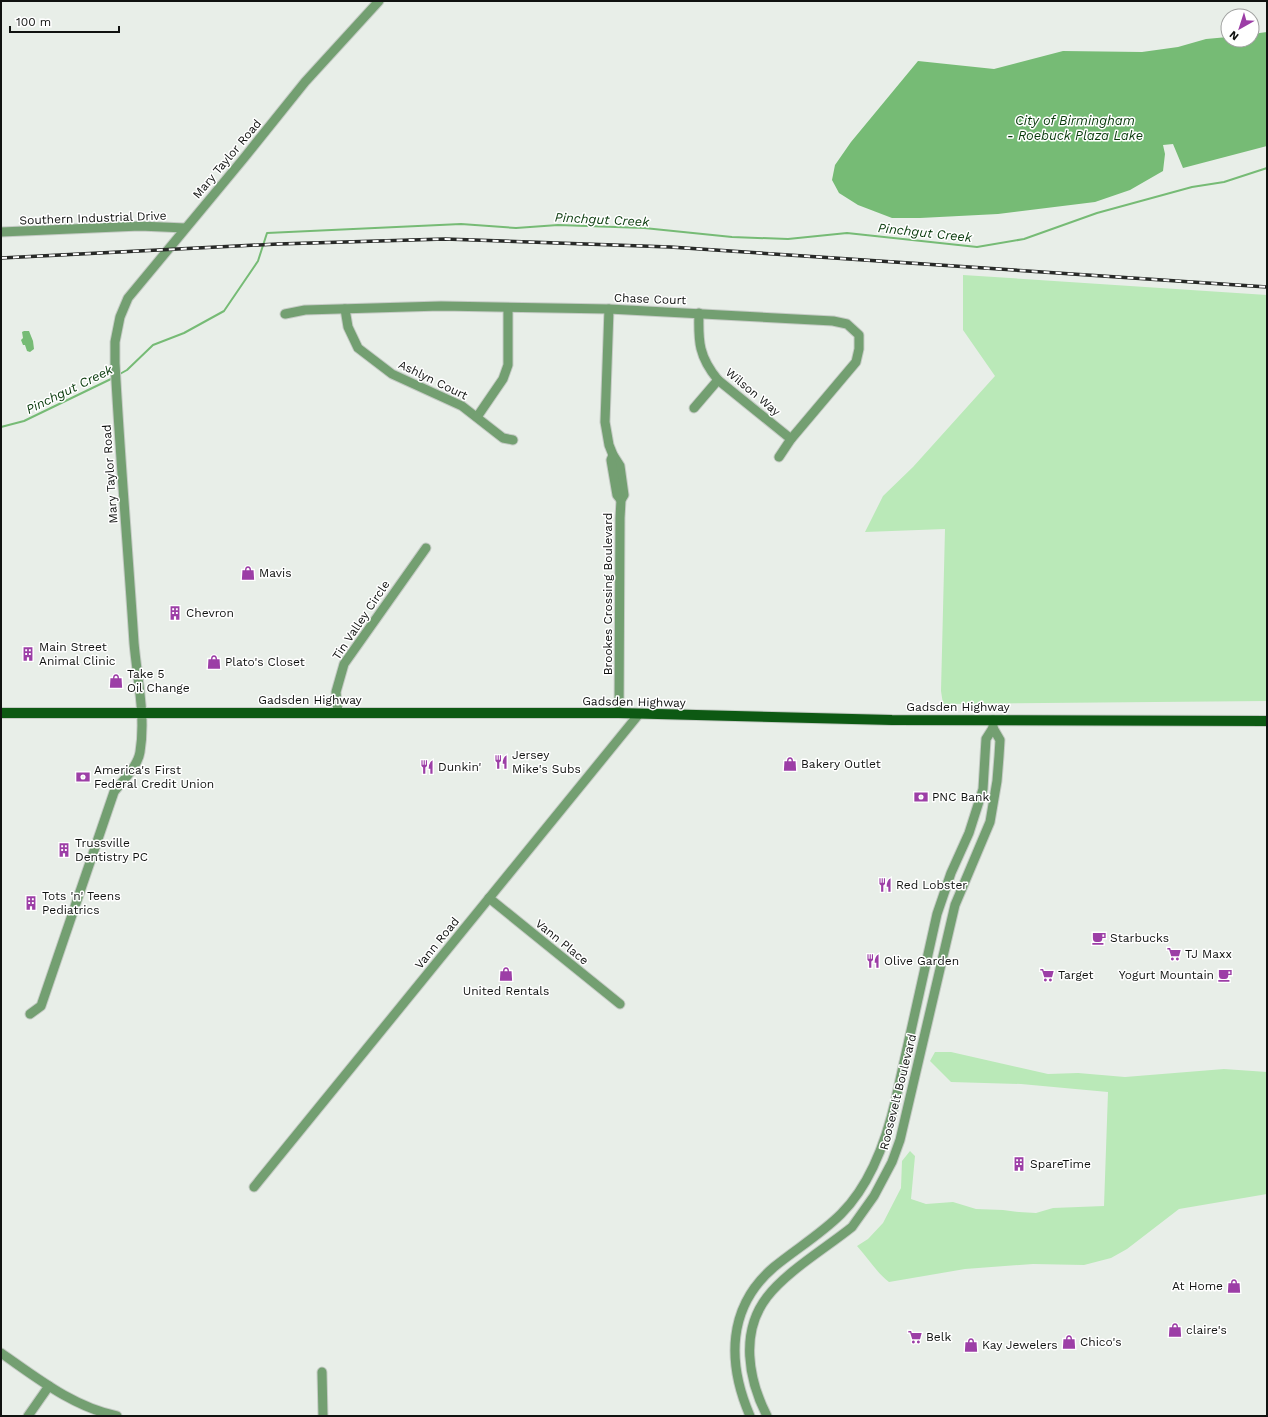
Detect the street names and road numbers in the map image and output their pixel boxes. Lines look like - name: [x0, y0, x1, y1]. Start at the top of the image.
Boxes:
- street label: Mary Taylor Road: [190, 117, 264, 201]
- street label: Southern Industrial Drive: [19, 208, 167, 228]
- street label: Chase Court: [614, 291, 686, 307]
- street label: Ashlyn Court: [396, 357, 470, 403]
- street label: Wilson Way: [723, 365, 784, 419]
- street label: Mary Taylor Road: [100, 424, 120, 524]
- street label: Brookes Crossing Boulevard: [601, 513, 615, 675]
- street label: Tin Valley Circle: [329, 578, 393, 662]
- street label: Gadsden Highway: [258, 693, 363, 707]
- street label: Gadsden Highway: [582, 694, 687, 710]
- street label: Gadsden Highway: [906, 700, 1011, 714]
- street label: Vann Road: [412, 914, 462, 972]
- street label: Vann Place: [533, 916, 591, 968]
- street label: Roosevelt Boulevard: [877, 1033, 919, 1151]

